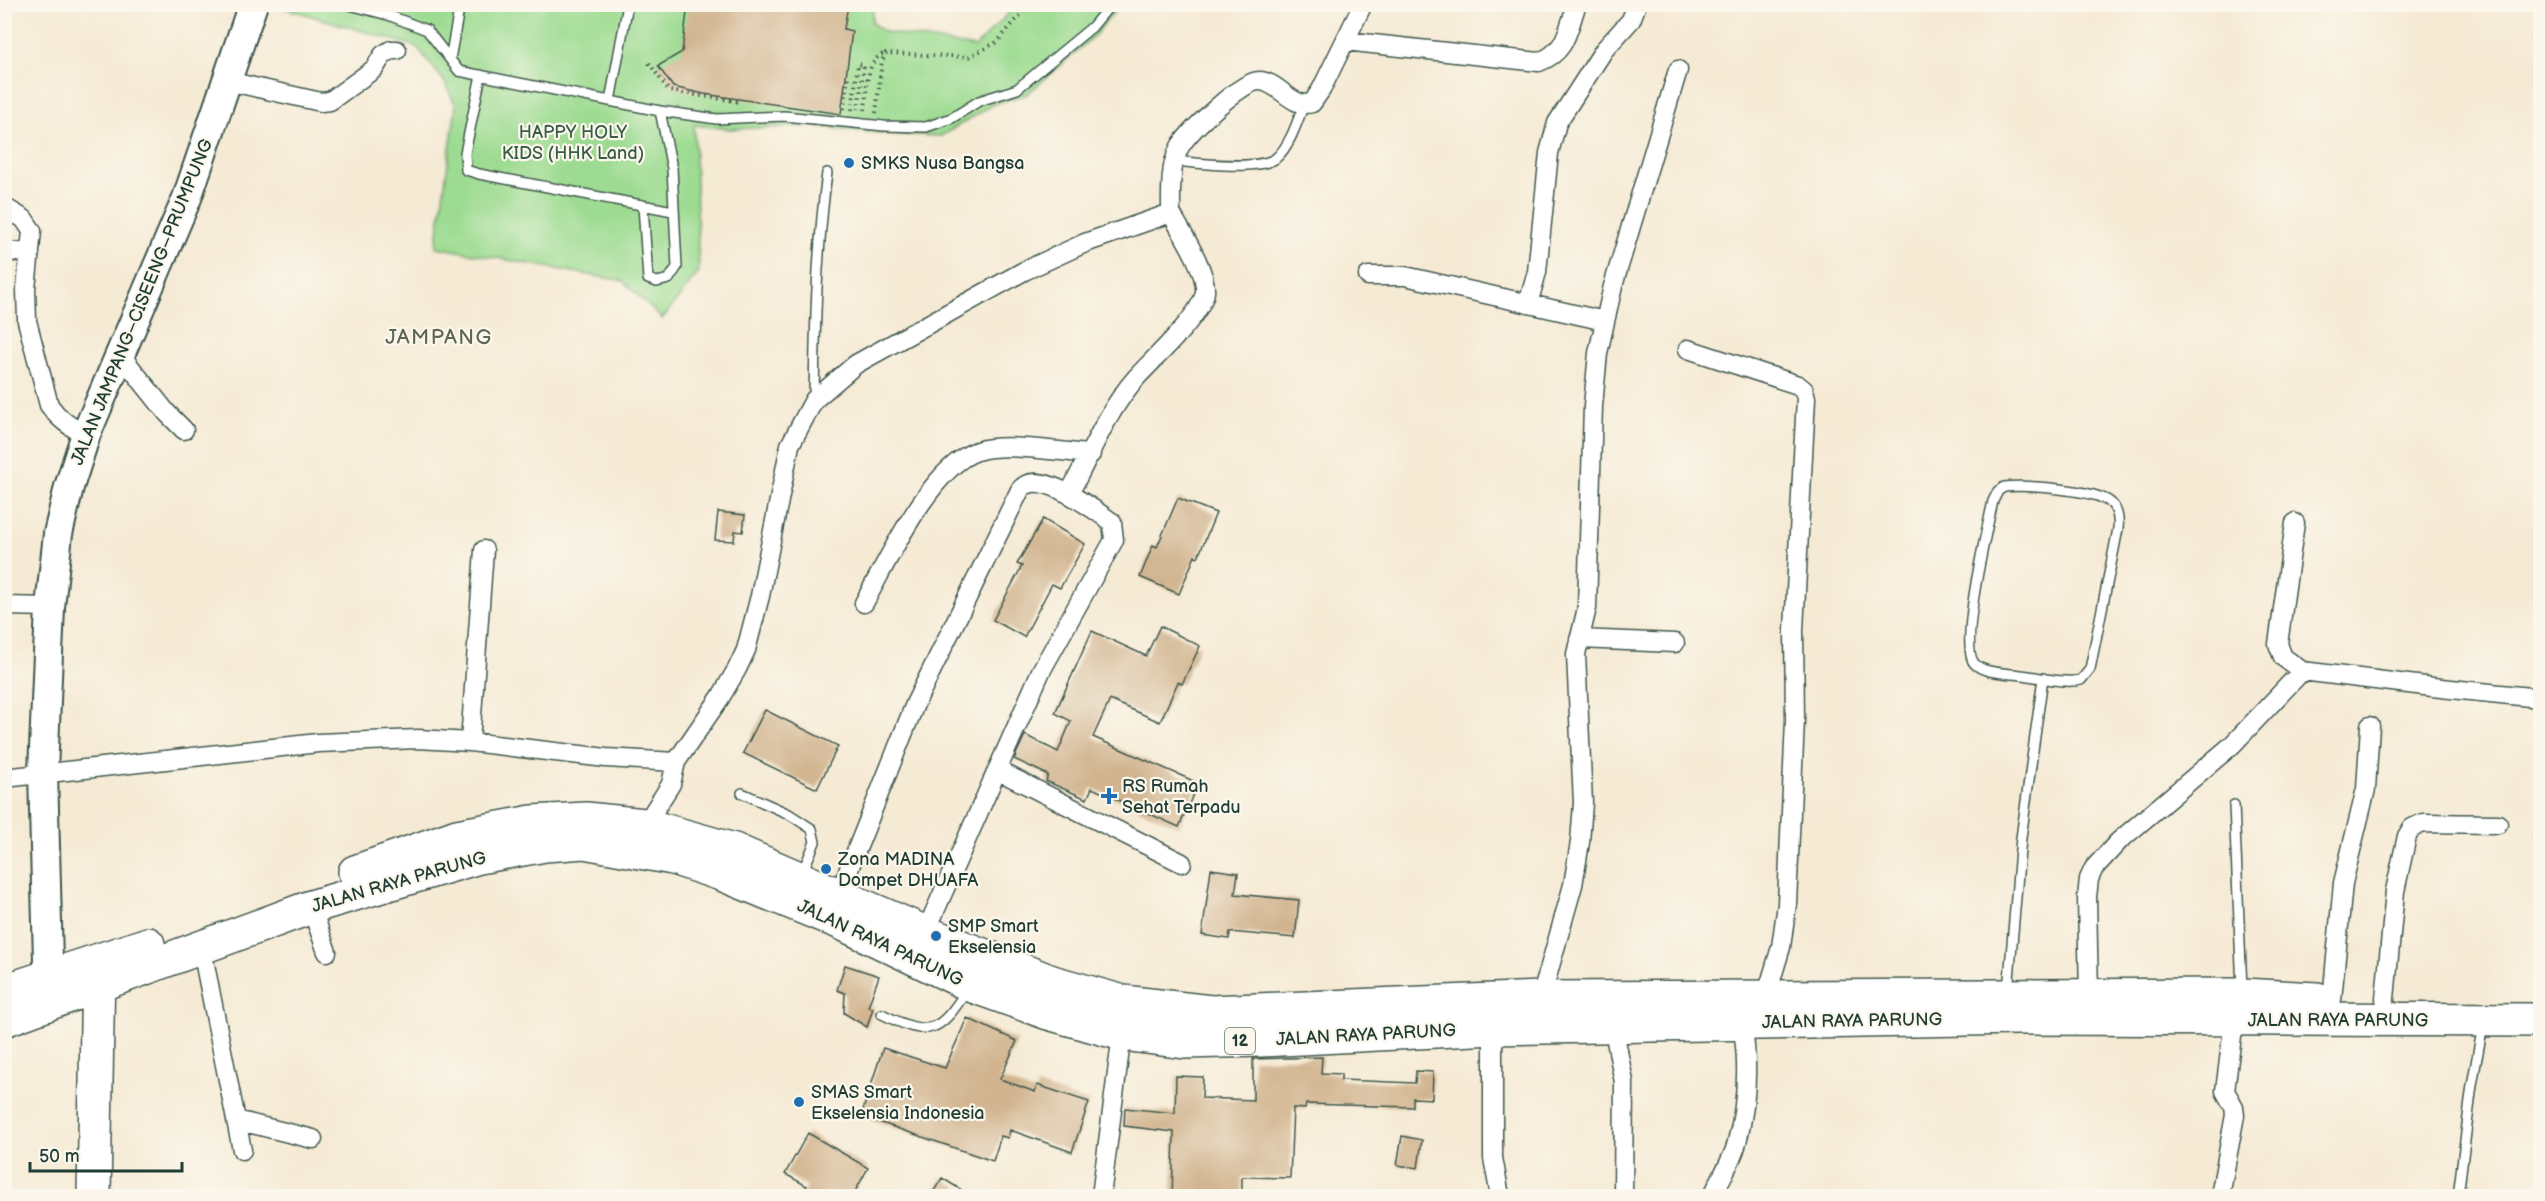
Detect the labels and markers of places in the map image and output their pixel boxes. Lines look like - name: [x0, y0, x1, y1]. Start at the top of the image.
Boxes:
- place label: SMKS Nusa Bangsa: [861, 153, 1024, 174]
- marker: SMKS Nusa Bangsa: [842, 156, 856, 170]
- place label: RS Rumah Sehat Terpadu: [1122, 776, 1241, 818]
- marker: RS Rumah Sehat Terpadu: [1100, 787, 1118, 805]
- place label: Zona MADINA Dompet DHUAFA: [837, 849, 978, 891]
- marker: Zona MADINA Dompet DHUAFA: [819, 862, 833, 876]
- place label: SMP Smart Ekselensia: [948, 916, 1039, 958]
- marker: SMP Smart Ekselensia: [929, 929, 943, 943]
- place label: SMAS Smart Ekselensia Indonesia: [811, 1082, 985, 1124]
- marker: SMAS Smart Ekselensia Indonesia: [792, 1095, 806, 1109]

